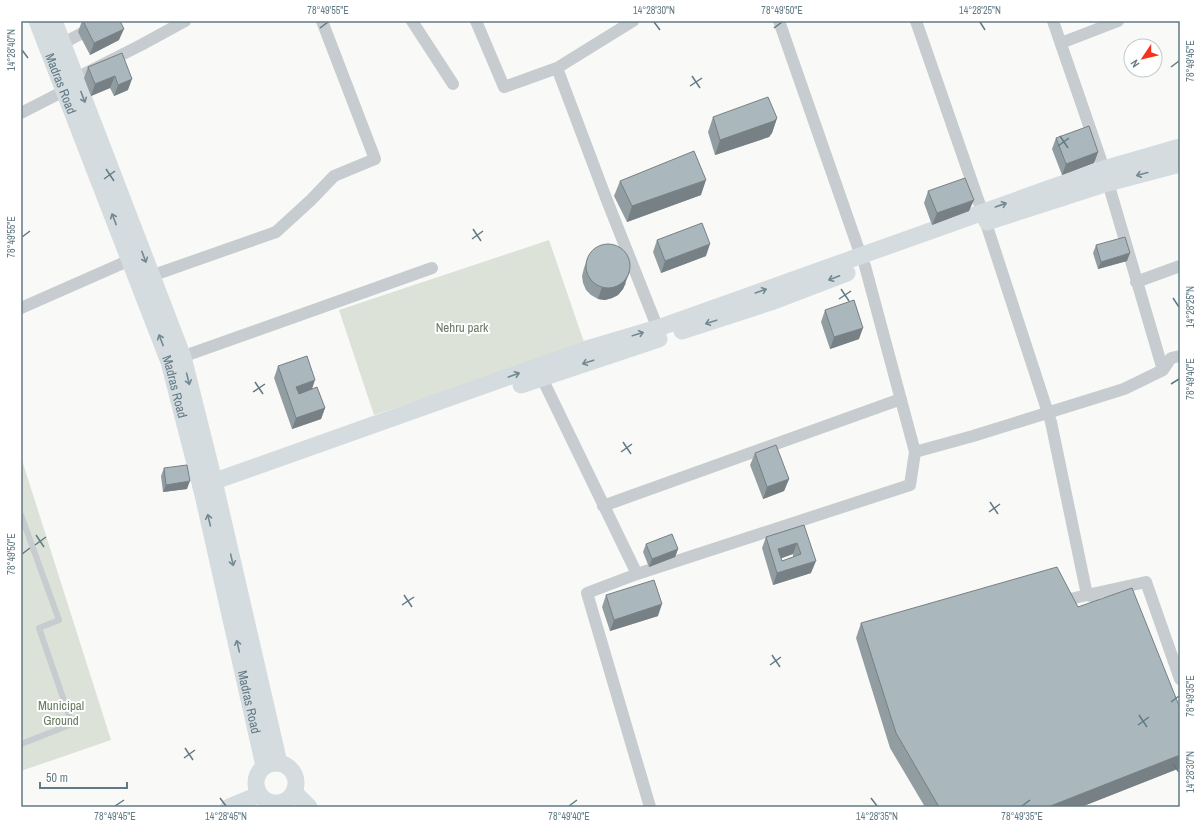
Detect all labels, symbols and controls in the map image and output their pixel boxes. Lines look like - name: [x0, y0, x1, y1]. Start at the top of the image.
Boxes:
- text: 78°49'55"E: [307, 4, 349, 17]
- text: 14°28'30"N: [633, 4, 675, 17]
- text: 78°49'50"E: [761, 4, 803, 17]
- text: 14°28'25"N: [959, 4, 1001, 17]
- text: 14°28'40"N: [5, 29, 18, 71]
- north arrow: [1123, 38, 1163, 78]
- text: 78°49'45"E: [1184, 40, 1197, 82]
- street label: Madras Road: [42, 51, 81, 116]
- text: N: [1127, 57, 1142, 70]
- one-way arrow: [79, 90, 87, 102]
- one-way arrow: [1136, 171, 1149, 178]
- one-way arrow: [995, 200, 1007, 208]
- one-way arrow: [110, 213, 118, 225]
- text: 78°49'55"E: [5, 216, 18, 258]
- one-way arrow: [140, 251, 148, 263]
- one-way arrow: [828, 275, 840, 283]
- text: 14°28'25"N: [1184, 286, 1197, 328]
- one-way arrow: [754, 287, 766, 295]
- one-way arrow: [705, 318, 717, 326]
- park label: Nehru park: [436, 319, 489, 336]
- one-way arrow: [631, 330, 644, 337]
- one-way arrow: [156, 335, 164, 347]
- street label: Madras Road: [159, 353, 191, 420]
- text: 78°49'40"E: [1184, 358, 1197, 400]
- one-way arrow: [582, 359, 594, 367]
- one-way arrow: [508, 370, 520, 378]
- one-way arrow: [185, 373, 193, 386]
- one-way arrow: [204, 513, 212, 526]
- text: 78°49'50"E: [5, 533, 18, 575]
- one-way arrow: [229, 553, 237, 566]
- one-way arrow: [233, 640, 241, 653]
- street label: Madras Road: [234, 669, 265, 735]
- text: 78°49'35"E: [1184, 675, 1197, 717]
- park label: Municipal Ground: [38, 697, 84, 729]
- text: 14°28'30"N: [1184, 751, 1197, 793]
- scale bar: [40, 764, 127, 790]
- text: 50 m: [46, 770, 68, 786]
- text: 78°49'45"E: [94, 810, 136, 823]
- text: 14°28'45"N: [205, 810, 247, 823]
- text: 78°49'40"E: [548, 810, 590, 823]
- text: 14°28'35"N: [856, 810, 898, 823]
- text: 78°49'35"E: [1001, 810, 1043, 823]

